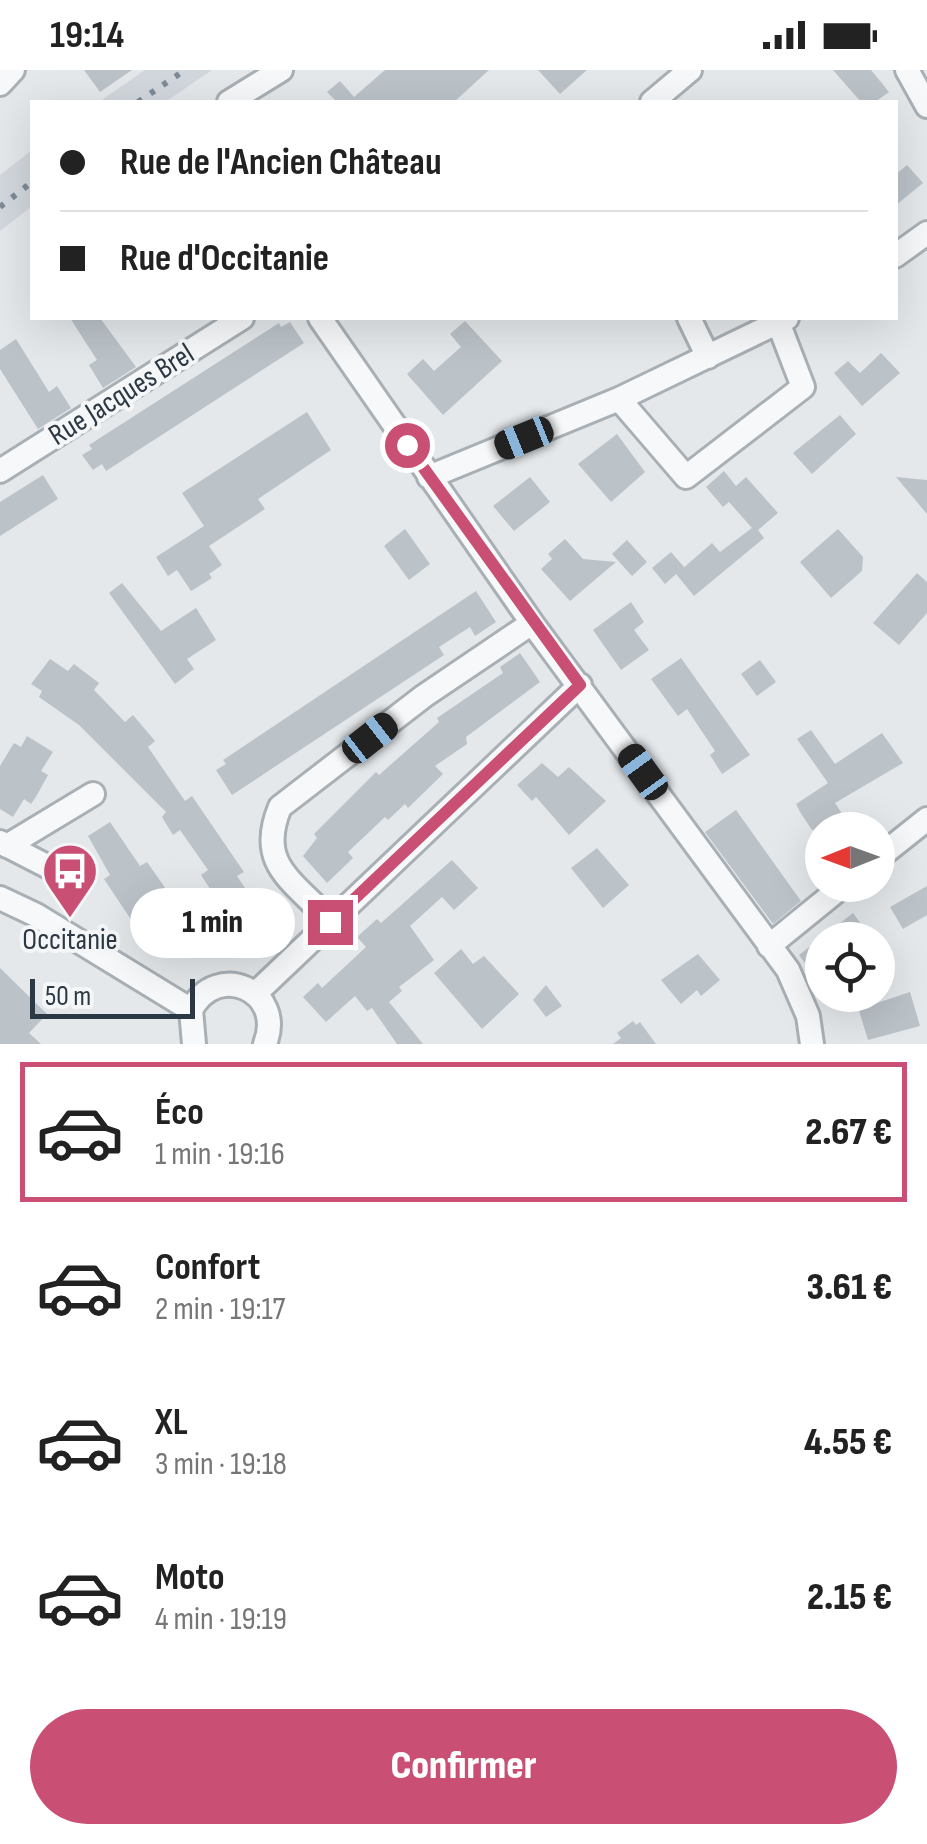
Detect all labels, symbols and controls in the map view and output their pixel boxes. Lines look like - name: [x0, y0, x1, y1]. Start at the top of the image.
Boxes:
- text: 19:14: [50, 13, 124, 58]
- text: Rue de l'Ancien Château: [120, 140, 441, 185]
- text: Rue d'Occitanie: [120, 236, 329, 281]
- street label: Rue Jacques Brel: [42, 336, 201, 454]
- car: [491, 413, 557, 463]
- route start: [385, 423, 430, 468]
- car: [337, 708, 403, 768]
- car: [613, 739, 673, 805]
- north arrow: [805, 812, 895, 902]
- map controls: [805, 812, 895, 1012]
- bus stop icon: Occitanie: [40, 841, 100, 920]
- callout: 1 min: [130, 887, 295, 957]
- route end: [308, 900, 353, 945]
- text: 1 min: [182, 903, 243, 942]
- place label: Occitanie: [22, 922, 118, 958]
- button: locate: [805, 922, 895, 1012]
- scale bar: [30, 974, 195, 1018]
- text: 50 m: [45, 980, 91, 1013]
- icon: car: [35, 1087, 125, 1177]
- text: Éco: [155, 1090, 204, 1135]
- text: 2.67 €: [805, 1110, 892, 1155]
- text: 1 min · 19:16: [155, 1135, 285, 1174]
- icon: car: [35, 1242, 125, 1332]
- text: Confort: [155, 1245, 260, 1290]
- text: 3.61 €: [806, 1265, 892, 1310]
- text: 2 min · 19:17: [155, 1290, 285, 1329]
- icon: car: [35, 1397, 125, 1487]
- text: XL: [155, 1400, 188, 1445]
- text: 4.55 €: [804, 1420, 892, 1465]
- text: 3 min · 19:18: [155, 1445, 287, 1484]
- icon: car: [35, 1552, 125, 1642]
- text: Moto: [155, 1555, 225, 1600]
- text: 2.15 €: [807, 1575, 892, 1620]
- text: 4 min · 19:19: [155, 1600, 287, 1639]
- button: Confirmer: [30, 1709, 897, 1824]

